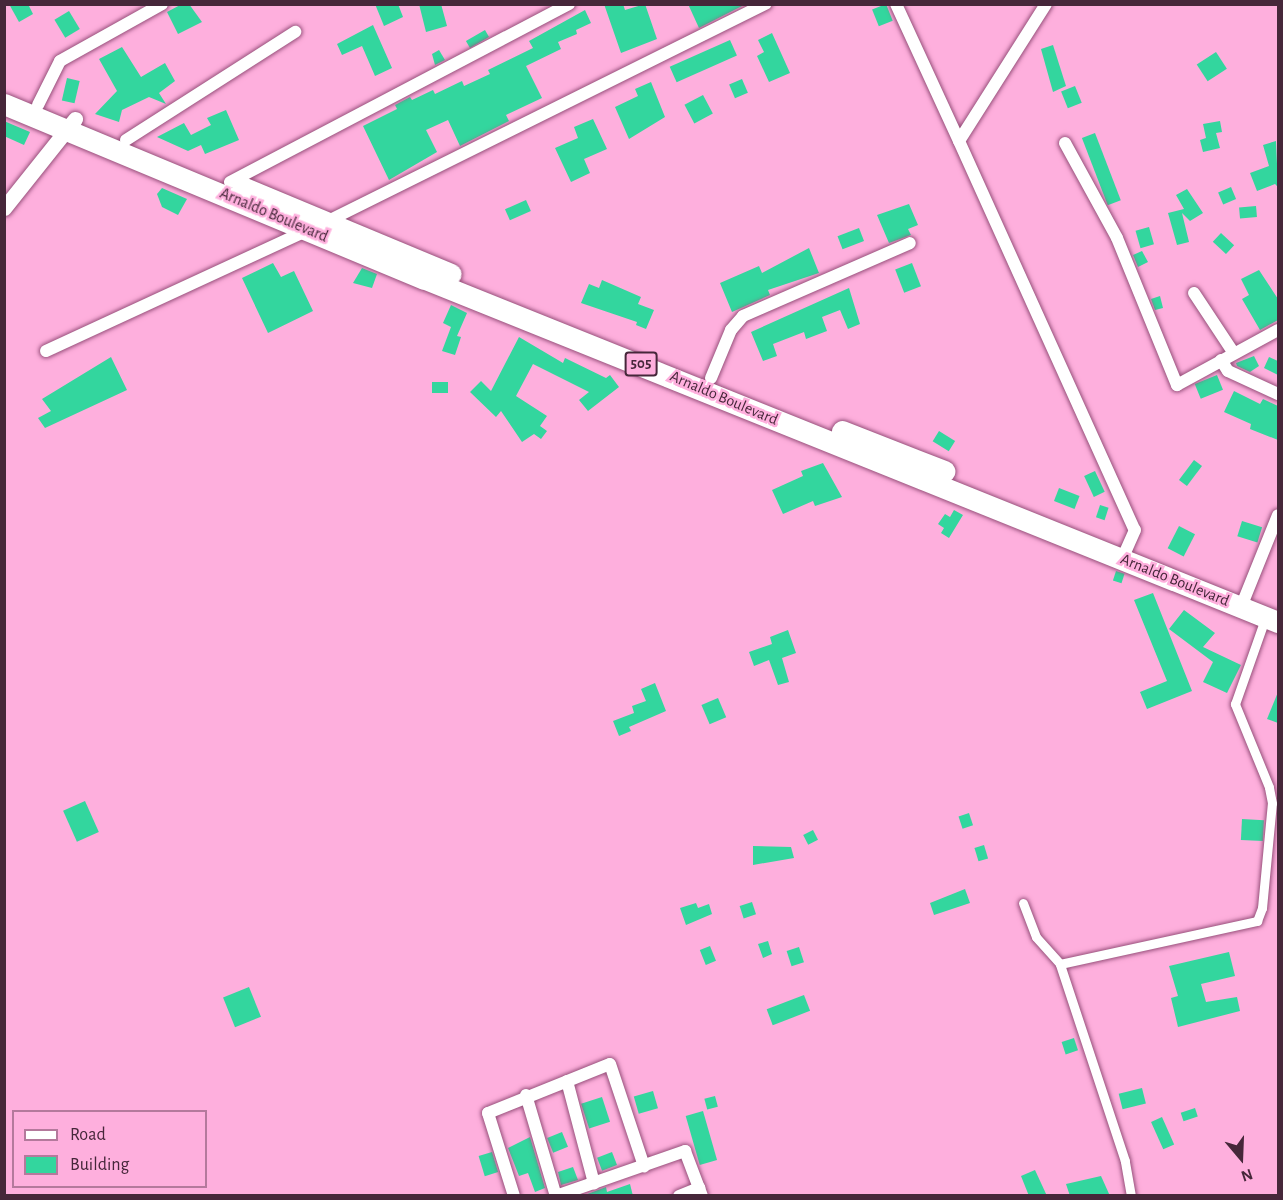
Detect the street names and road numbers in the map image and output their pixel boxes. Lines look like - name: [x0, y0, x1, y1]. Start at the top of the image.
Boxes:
- street label: Arnaldo Boulevard: [217, 184, 331, 246]
- road number: 505: [624, 352, 658, 376]
- street label: Arnaldo Boulevard: [667, 367, 781, 429]
- street label: Arnaldo Boulevard: [1118, 549, 1232, 611]

